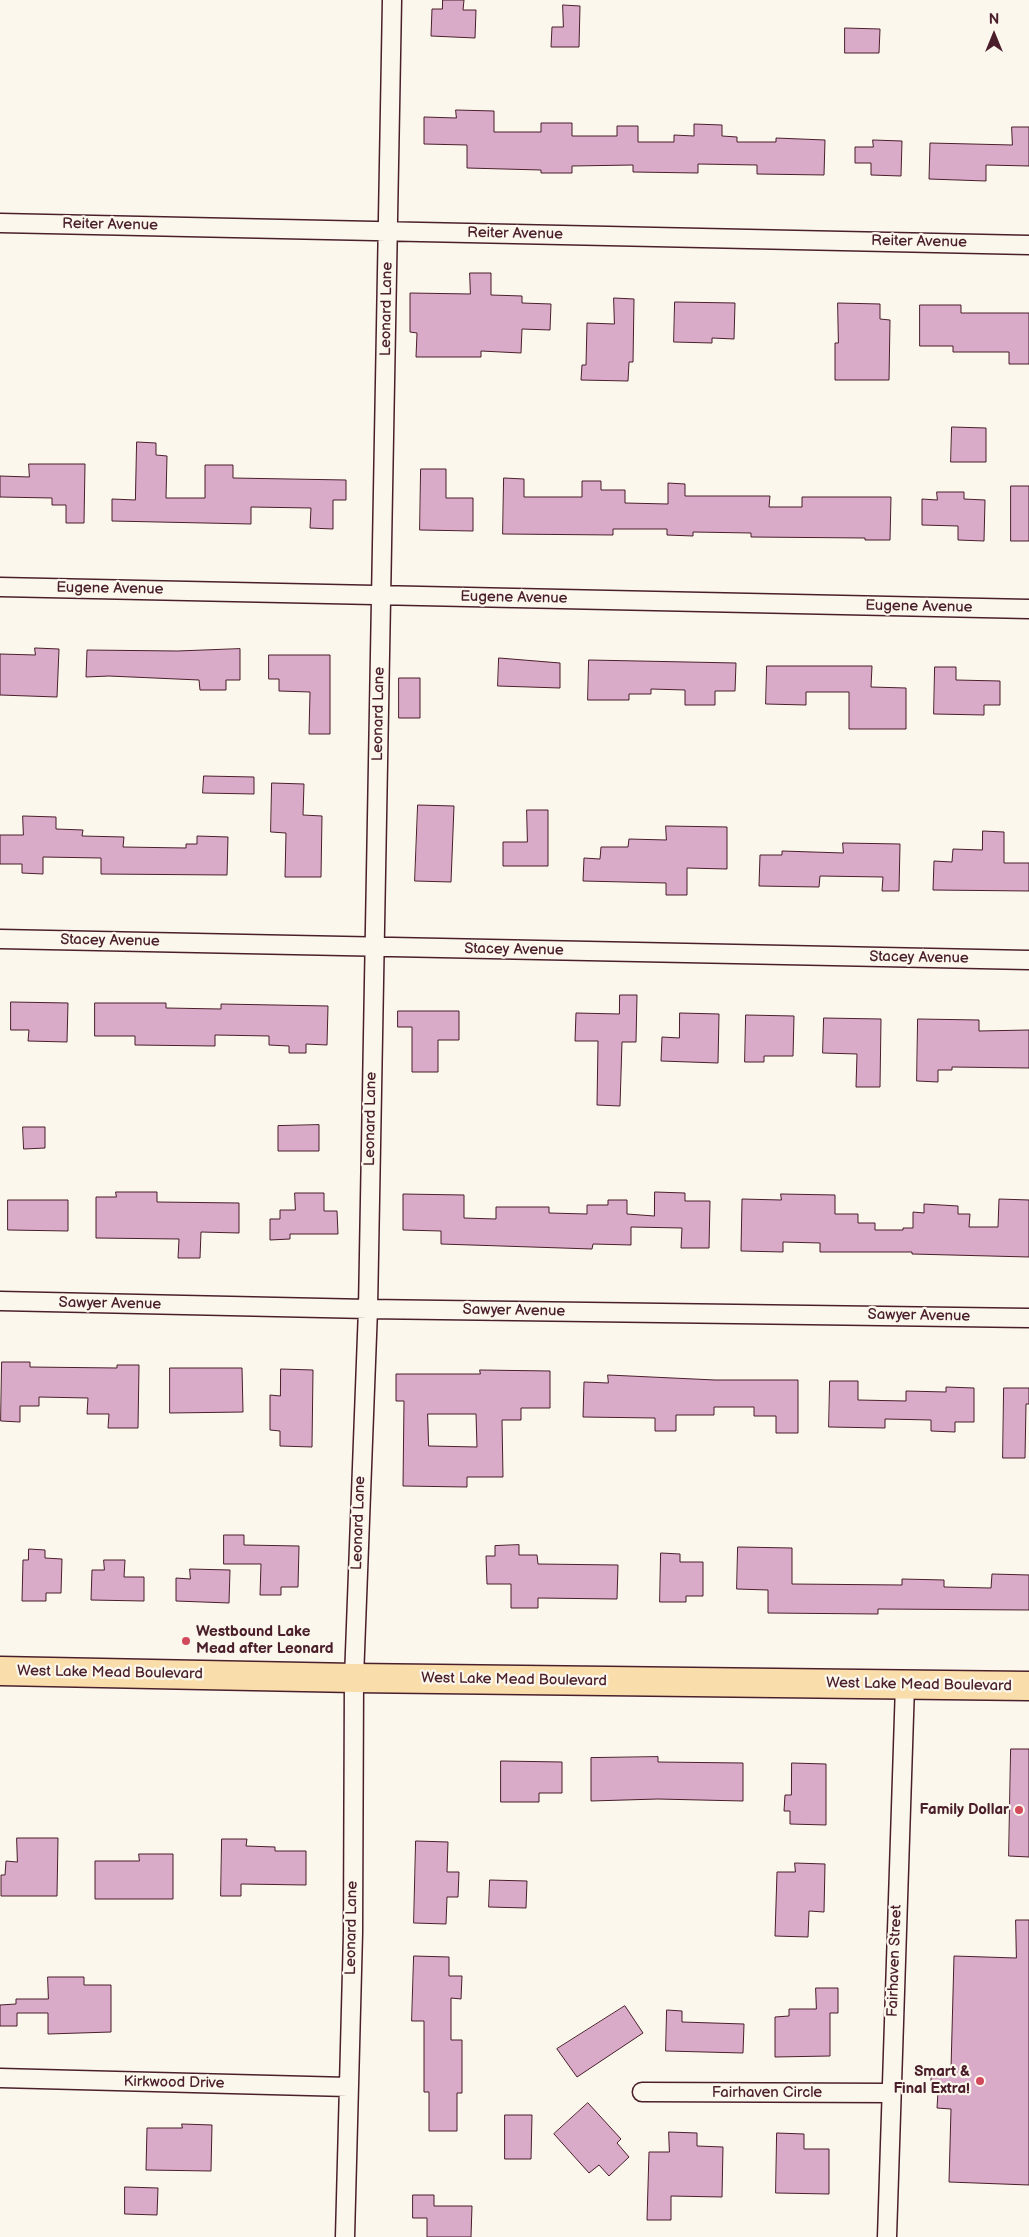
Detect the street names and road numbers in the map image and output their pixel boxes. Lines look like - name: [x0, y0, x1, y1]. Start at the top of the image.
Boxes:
- street label: Reiter Avenue: [62, 215, 158, 235]
- street label: Reiter Avenue: [467, 224, 563, 244]
- street label: Reiter Avenue: [871, 232, 967, 252]
- street label: Leonard Lane: [377, 262, 397, 356]
- street label: Eugene Avenue: [56, 579, 164, 599]
- street label: Eugene Avenue: [460, 588, 568, 608]
- street label: Eugene Avenue: [865, 597, 973, 617]
- street label: Leonard Lane: [369, 667, 389, 761]
- street label: Stacey Avenue: [60, 931, 160, 951]
- street label: Stacey Avenue: [464, 940, 564, 960]
- street label: Stacey Avenue: [869, 948, 969, 968]
- street label: Leonard Lane: [361, 1072, 381, 1166]
- street label: Sawyer Avenue: [59, 1294, 161, 1314]
- street label: Sawyer Avenue: [463, 1301, 565, 1321]
- street label: Sawyer Avenue: [868, 1306, 970, 1326]
- street label: Leonard Lane: [348, 1476, 370, 1570]
- street label: West Lake Mead Boulevard: [17, 1662, 203, 1684]
- street label: West Lake Mead Boulevard: [421, 1669, 607, 1691]
- street label: West Lake Mead Boulevard: [826, 1674, 1012, 1696]
- street label: Leonard Lane: [342, 1881, 362, 1975]
- street label: Fairhaven Street: [884, 1905, 906, 2017]
- street label: Kirkwood Drive: [123, 2073, 225, 2093]
- street label: Fairhaven Circle: [712, 2084, 822, 2102]

